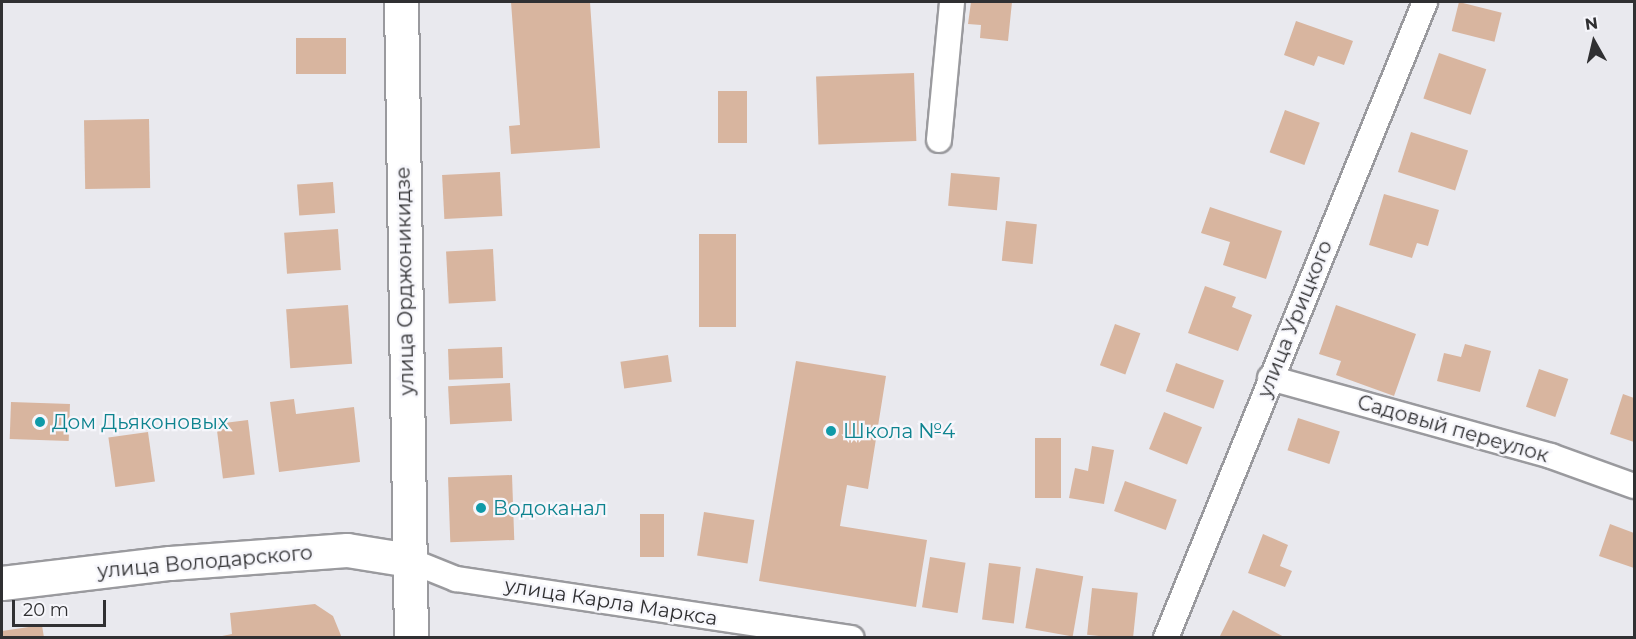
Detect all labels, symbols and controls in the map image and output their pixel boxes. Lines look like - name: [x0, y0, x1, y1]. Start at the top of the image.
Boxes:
- north arrow: [1564, 12, 1624, 72]
- text: N: [1584, 13, 1599, 34]
- street label: улица Орджоникидзе: [391, 166, 419, 396]
- street label: улица Урицкого: [1253, 237, 1337, 401]
- street label: Садовый переулок: [1355, 390, 1551, 468]
- place label: Дом Дьяконовых: [52, 410, 228, 434]
- marker: Дом Дьяконовых: [33, 415, 47, 429]
- place label: Школа №4: [843, 419, 955, 443]
- marker: Школа №4: [824, 424, 838, 438]
- place label: Водоканал: [493, 496, 607, 520]
- marker: Водоканал: [474, 501, 488, 515]
- street label: улица Володарского: [96, 541, 314, 583]
- street label: улица Карла Маркса: [503, 573, 719, 631]
- scale bar: [15, 588, 110, 626]
- text: 20 m: [23, 599, 69, 621]

